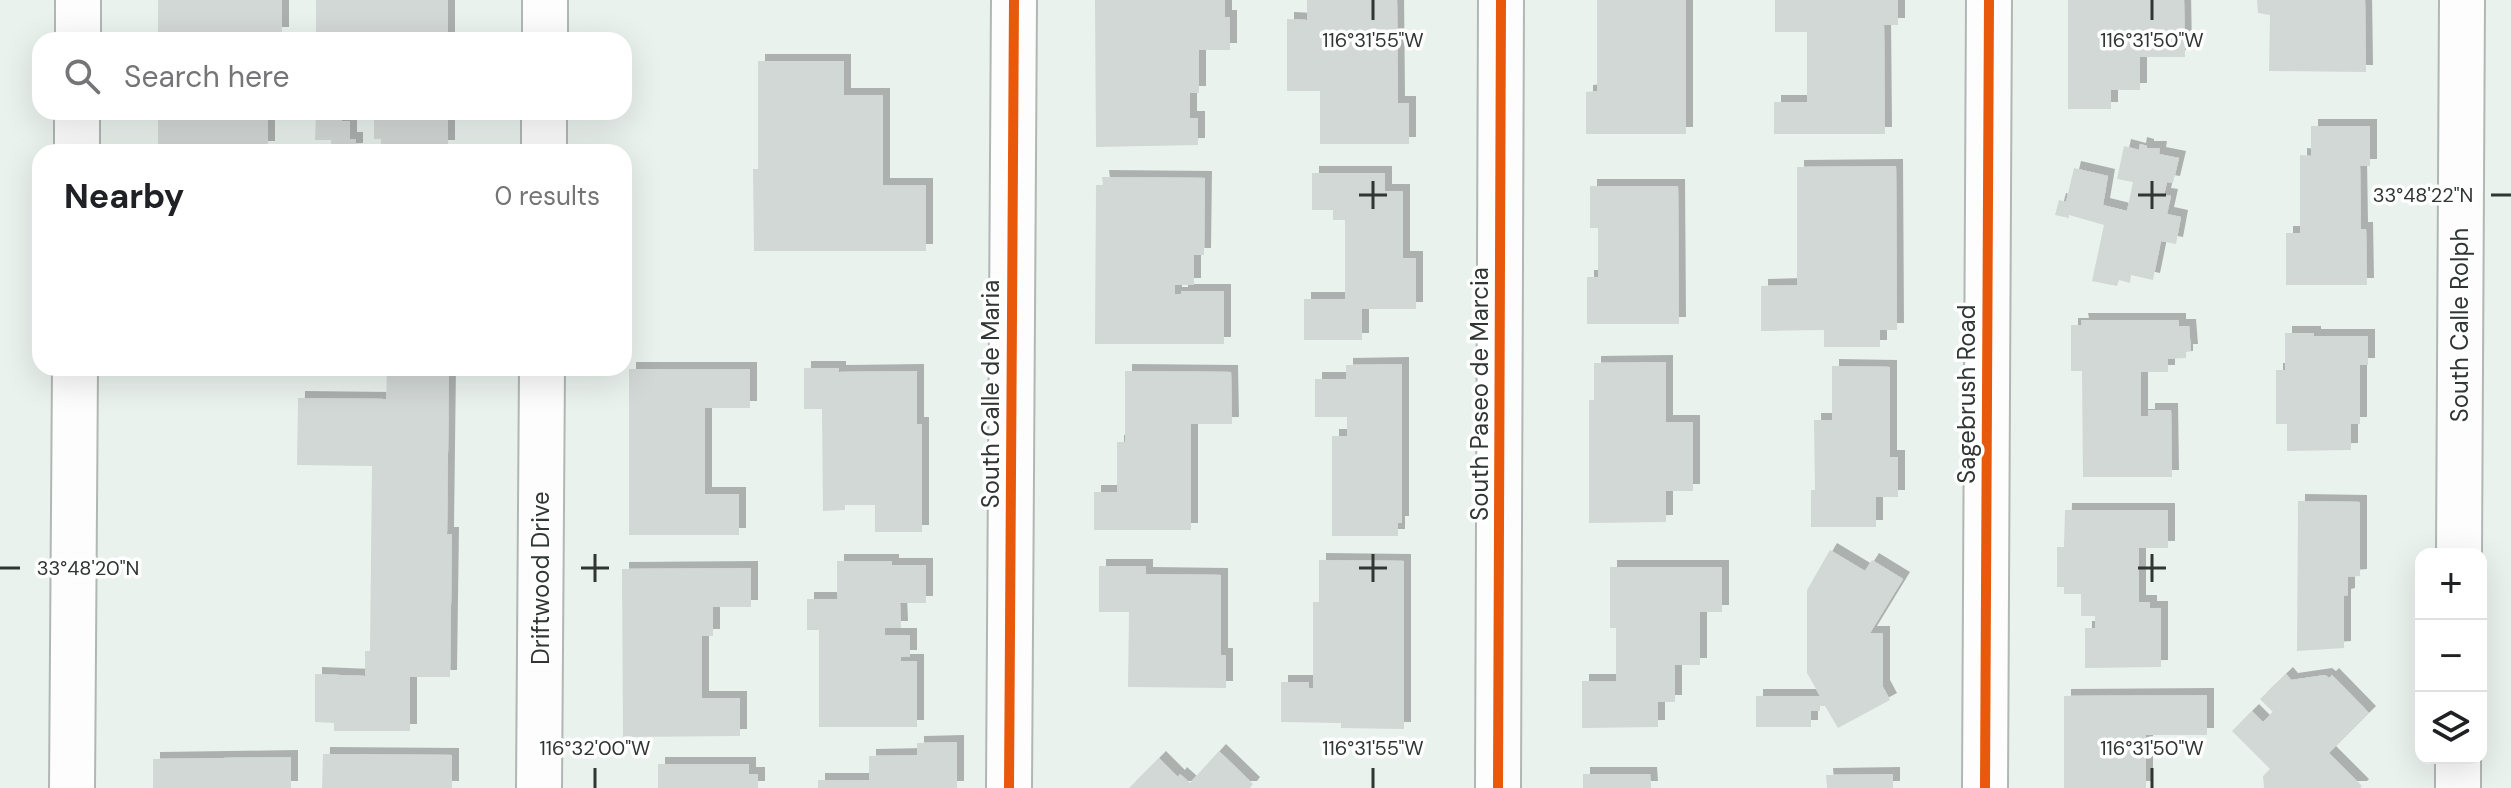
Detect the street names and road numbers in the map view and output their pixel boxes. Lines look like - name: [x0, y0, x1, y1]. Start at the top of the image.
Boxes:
- street label: South Calle Rolph: [2444, 228, 2475, 422]
- street label: South Paseo de Marcia: [1464, 267, 1495, 521]
- street label: South Calle de Maria: [975, 280, 1006, 508]
- street label: Sagebrush Road: [1951, 304, 1982, 484]
- street label: Driftwood Drive: [525, 491, 556, 665]

